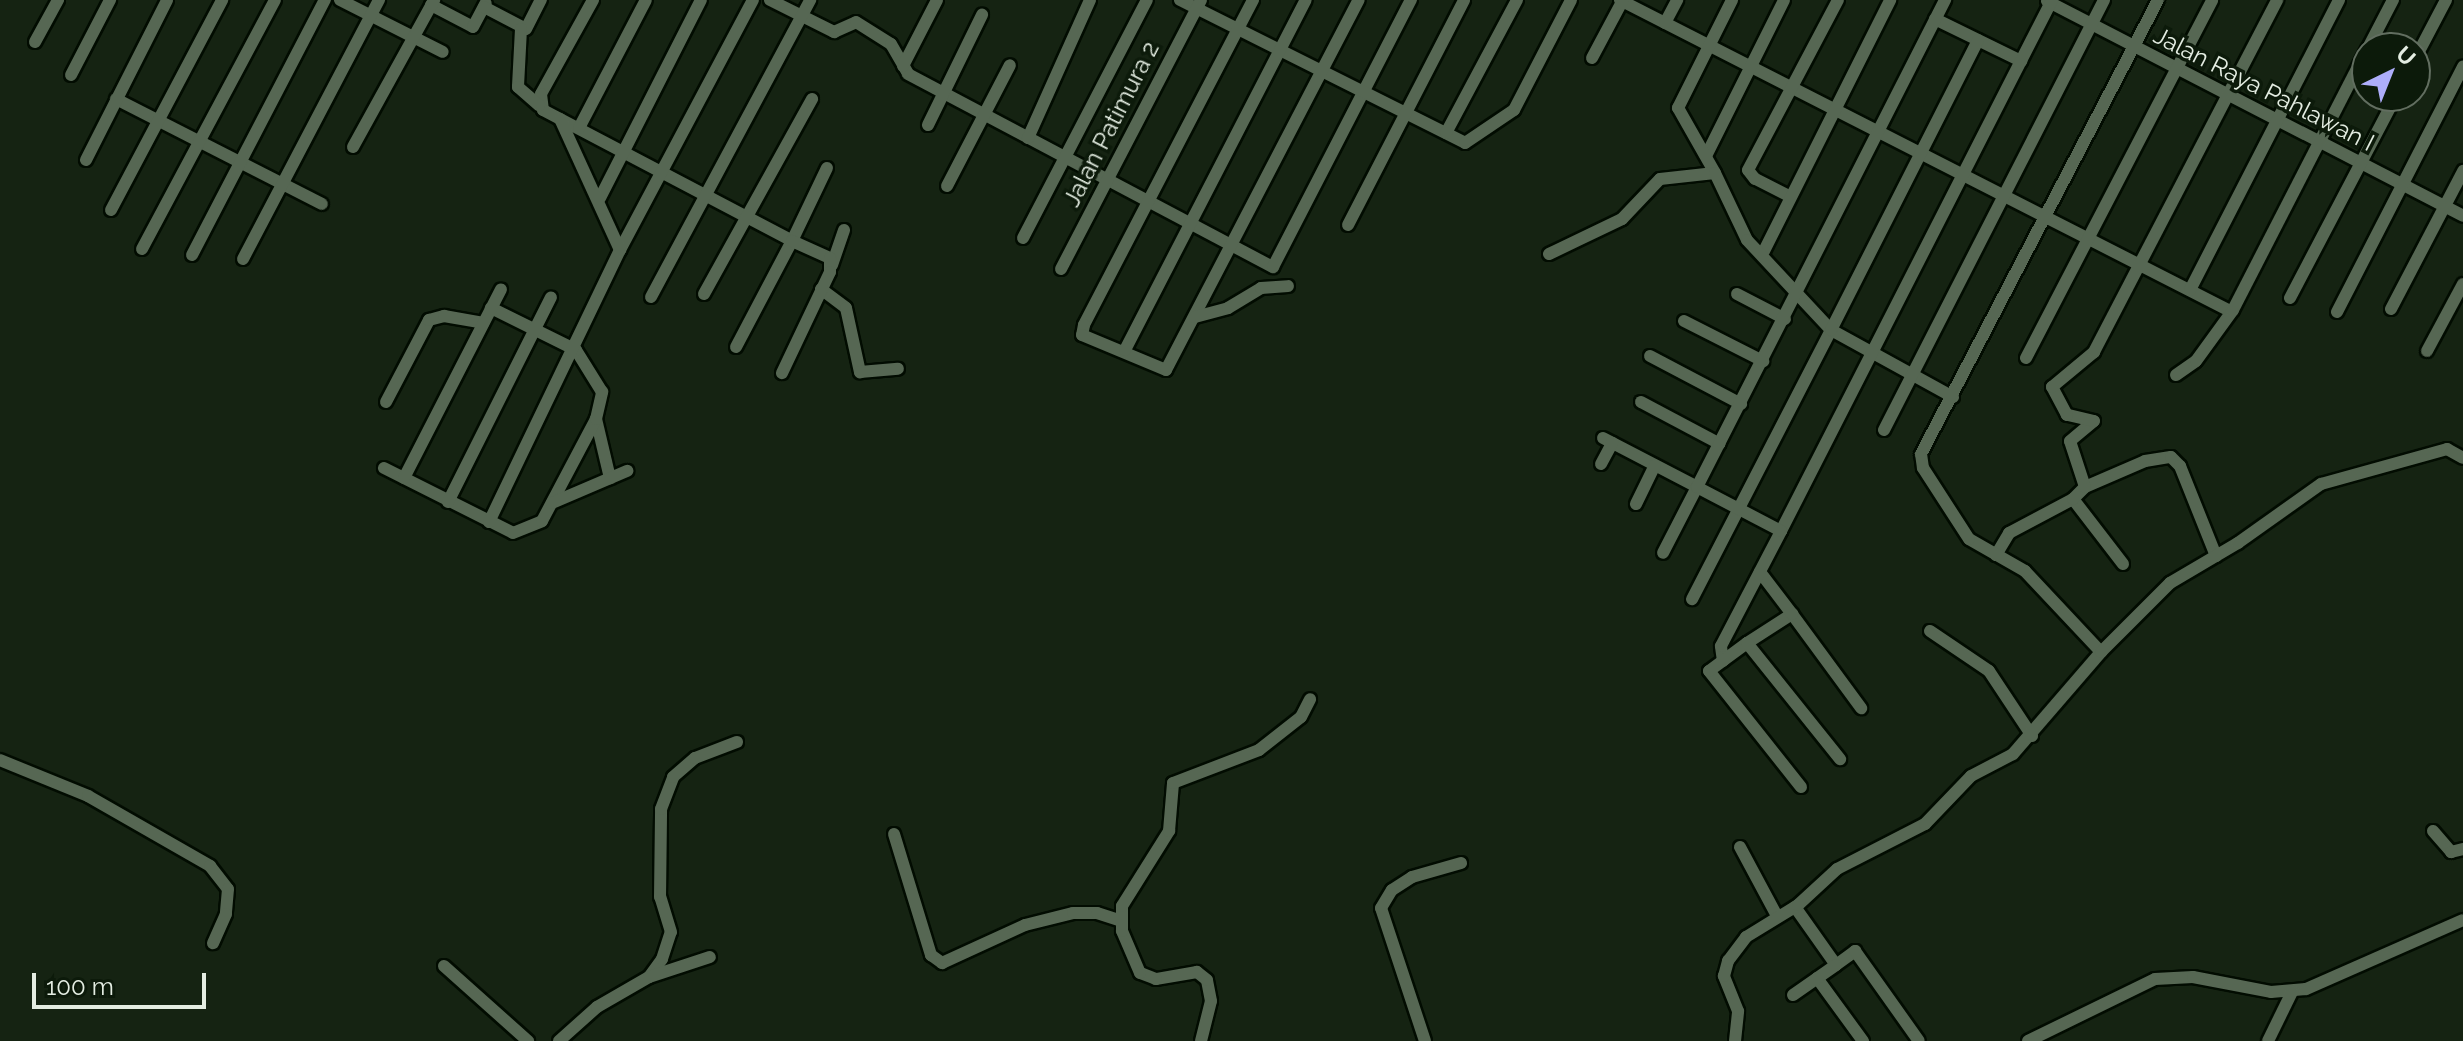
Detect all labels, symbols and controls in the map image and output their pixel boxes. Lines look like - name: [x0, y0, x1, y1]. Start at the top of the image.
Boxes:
- street label: Jalan Raya Pahlawan I: [2149, 21, 2379, 157]
- north arrow: [2351, 32, 2431, 112]
- street label: Jalan Patimura 2: [1057, 37, 1165, 211]
- text: U: [2391, 41, 2421, 71]
- scale bar: [36, 957, 210, 1007]
- text: 100 m: [46, 972, 114, 1001]

